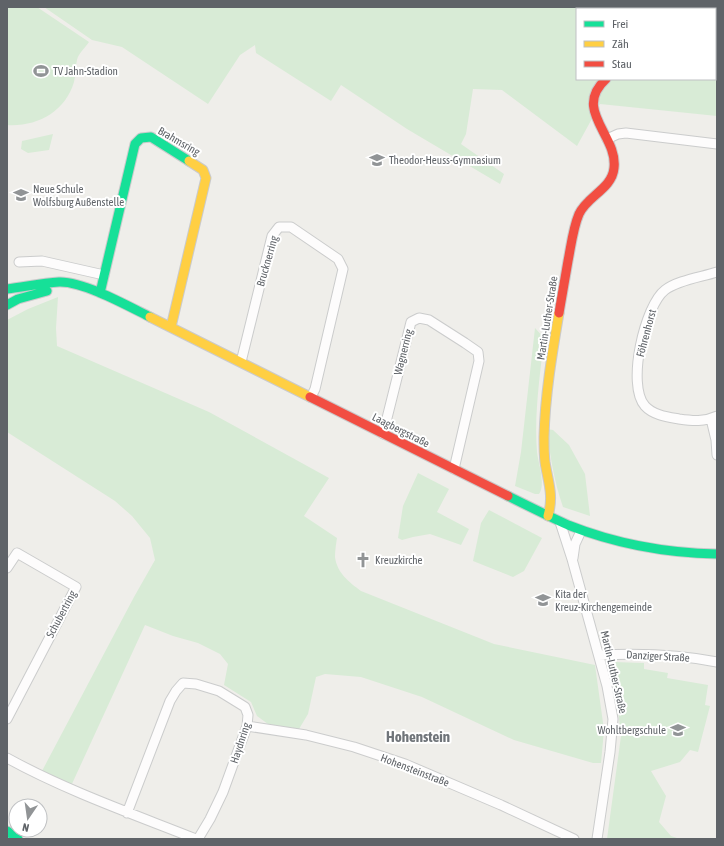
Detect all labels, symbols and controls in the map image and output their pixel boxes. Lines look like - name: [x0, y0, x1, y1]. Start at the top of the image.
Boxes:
- legend: [576, 8, 716, 80]
- text: Frei: [612, 17, 628, 31]
- text: Zäh: [612, 37, 629, 51]
- text: Stau: [612, 57, 632, 71]
- sports icon: TV Jahn-Stadion: [32, 62, 50, 80]
- place label: TV Jahn-Stadion: [53, 65, 118, 77]
- street label: Brahmsring: [156, 124, 202, 158]
- school or university icon: Theodor-Heuss-Gymnasium: [368, 151, 386, 169]
- place label: Theodor-Heuss-Gymnasium: [389, 154, 501, 166]
- place label: Neue Schule Wolfsburg Außenstelle: [33, 183, 124, 208]
- school or university icon: Neue Schule Wolfsburg Außenstelle: [12, 186, 30, 204]
- street label: Brucknerring: [254, 234, 280, 288]
- street label: Martin-Luther-Straße: [534, 275, 560, 361]
- street label: Föhrenhorst: [634, 308, 658, 358]
- street label: Wagnerring: [392, 328, 415, 376]
- street label: Laagbergstraße: [370, 410, 432, 450]
- church icon: Kreuzkirche: [354, 551, 372, 569]
- place label: Kreuzkirche: [375, 554, 423, 566]
- street label: Schubertring: [44, 588, 79, 640]
- place label: Kita der Kreuz-Kirchengemeinde: [555, 588, 652, 613]
- school or university icon: Kita der Kreuz-Kirchengemeinde: [534, 591, 552, 609]
- street label: Martin-Luther-Straße: [599, 629, 629, 715]
- street label: Danziger Straße: [626, 648, 690, 664]
- street label: Haydnring: [228, 721, 252, 765]
- school or university icon: Wohltbergschule: [669, 721, 687, 739]
- place label: Wohltbergschule: [598, 724, 666, 736]
- district label: Hohenstein: [386, 728, 450, 745]
- street label: Hohensteinstraße: [379, 751, 451, 789]
- north arrow: [8, 798, 48, 838]
- text: N: [21, 821, 30, 834]

